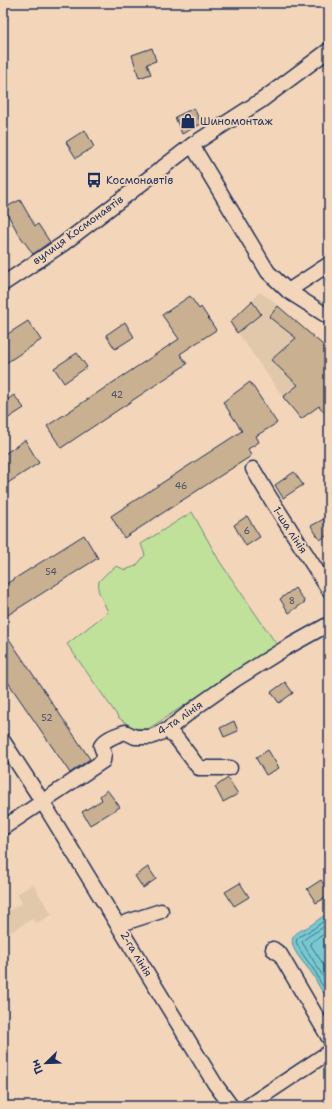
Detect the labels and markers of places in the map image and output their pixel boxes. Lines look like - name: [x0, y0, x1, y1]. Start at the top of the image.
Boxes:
- shop icon: Шиномонтаж: [179, 112, 197, 130]
- place label: Шиномонтаж: [200, 114, 273, 129]
- bus stop icon: Космонавтів: [85, 171, 103, 189]
- place label: Космонавтів: [106, 173, 173, 188]

